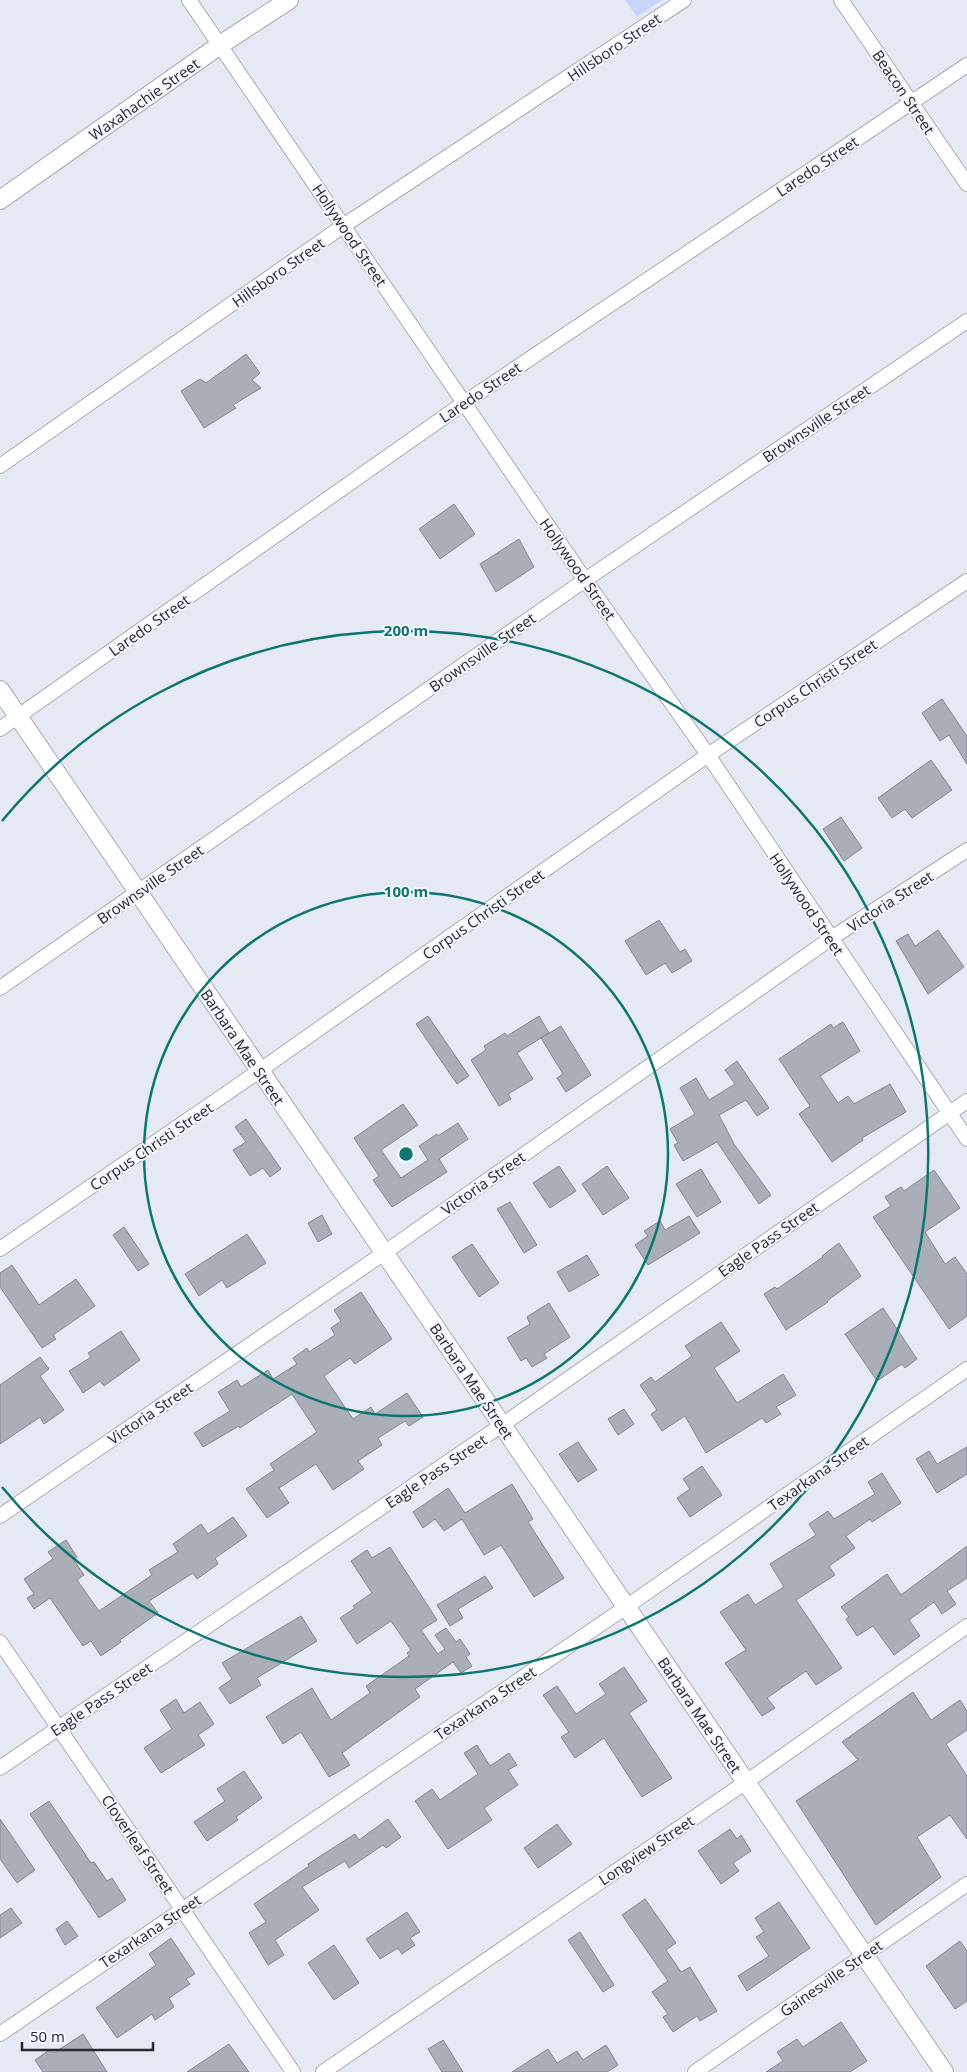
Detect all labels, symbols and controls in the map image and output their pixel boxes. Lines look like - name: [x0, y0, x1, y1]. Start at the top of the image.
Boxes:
- street label: Hillsboro Street: [563, 8, 665, 86]
- street label: Beacon Street: [868, 46, 940, 138]
- street label: Waxahachie Street: [85, 53, 203, 145]
- street label: Laredo Street: [772, 131, 862, 201]
- street label: Hollywood Street: [308, 180, 392, 290]
- street label: Hillsboro Street: [228, 233, 328, 311]
- street label: Laredo Street: [435, 357, 525, 427]
- street label: Brownsville Street: [758, 380, 874, 466]
- street label: Hollywood Street: [535, 514, 621, 624]
- street label: Laredo Street: [104, 590, 194, 660]
- street label: Brownsville Street: [425, 608, 539, 696]
- text: 200 m: [384, 620, 428, 640]
- street label: Corpus Christi Street: [749, 634, 881, 732]
- street label: Brownsville Street: [93, 840, 207, 928]
- street label: Hollywood Street: [765, 849, 849, 959]
- street label: Corpus Christi Street: [418, 864, 548, 964]
- street label: Victoria Street: [843, 866, 937, 936]
- text: 100 m: [384, 881, 428, 901]
- street label: Barbara Mae Street: [197, 985, 289, 1109]
- street label: Corpus Christi Street: [85, 1097, 217, 1195]
- centre of rings: [397, 1145, 415, 1163]
- street label: Victoria Street: [437, 1147, 529, 1219]
- street label: Eagle Pass Street: [714, 1197, 822, 1281]
- street label: Barbara Mae Street: [426, 1319, 518, 1443]
- street label: Victoria Street: [104, 1377, 196, 1449]
- street label: Eagle Pass Street: [381, 1430, 491, 1512]
- street label: Texarkana Street: [764, 1431, 872, 1515]
- street label: Barbara Mae Street: [654, 1653, 746, 1777]
- street label: Eagle Pass Street: [46, 1658, 156, 1740]
- street label: Texarkana Street: [430, 1662, 540, 1744]
- street label: Cloverleaf Street: [97, 1790, 179, 1898]
- street label: Longview Street: [594, 1811, 698, 1889]
- street label: Texarkana Street: [95, 1890, 205, 1972]
- street label: Gainesville Street: [776, 1935, 886, 2021]
- scale bar: [22, 2020, 154, 2052]
- text: 50 m: [30, 2026, 65, 2046]

